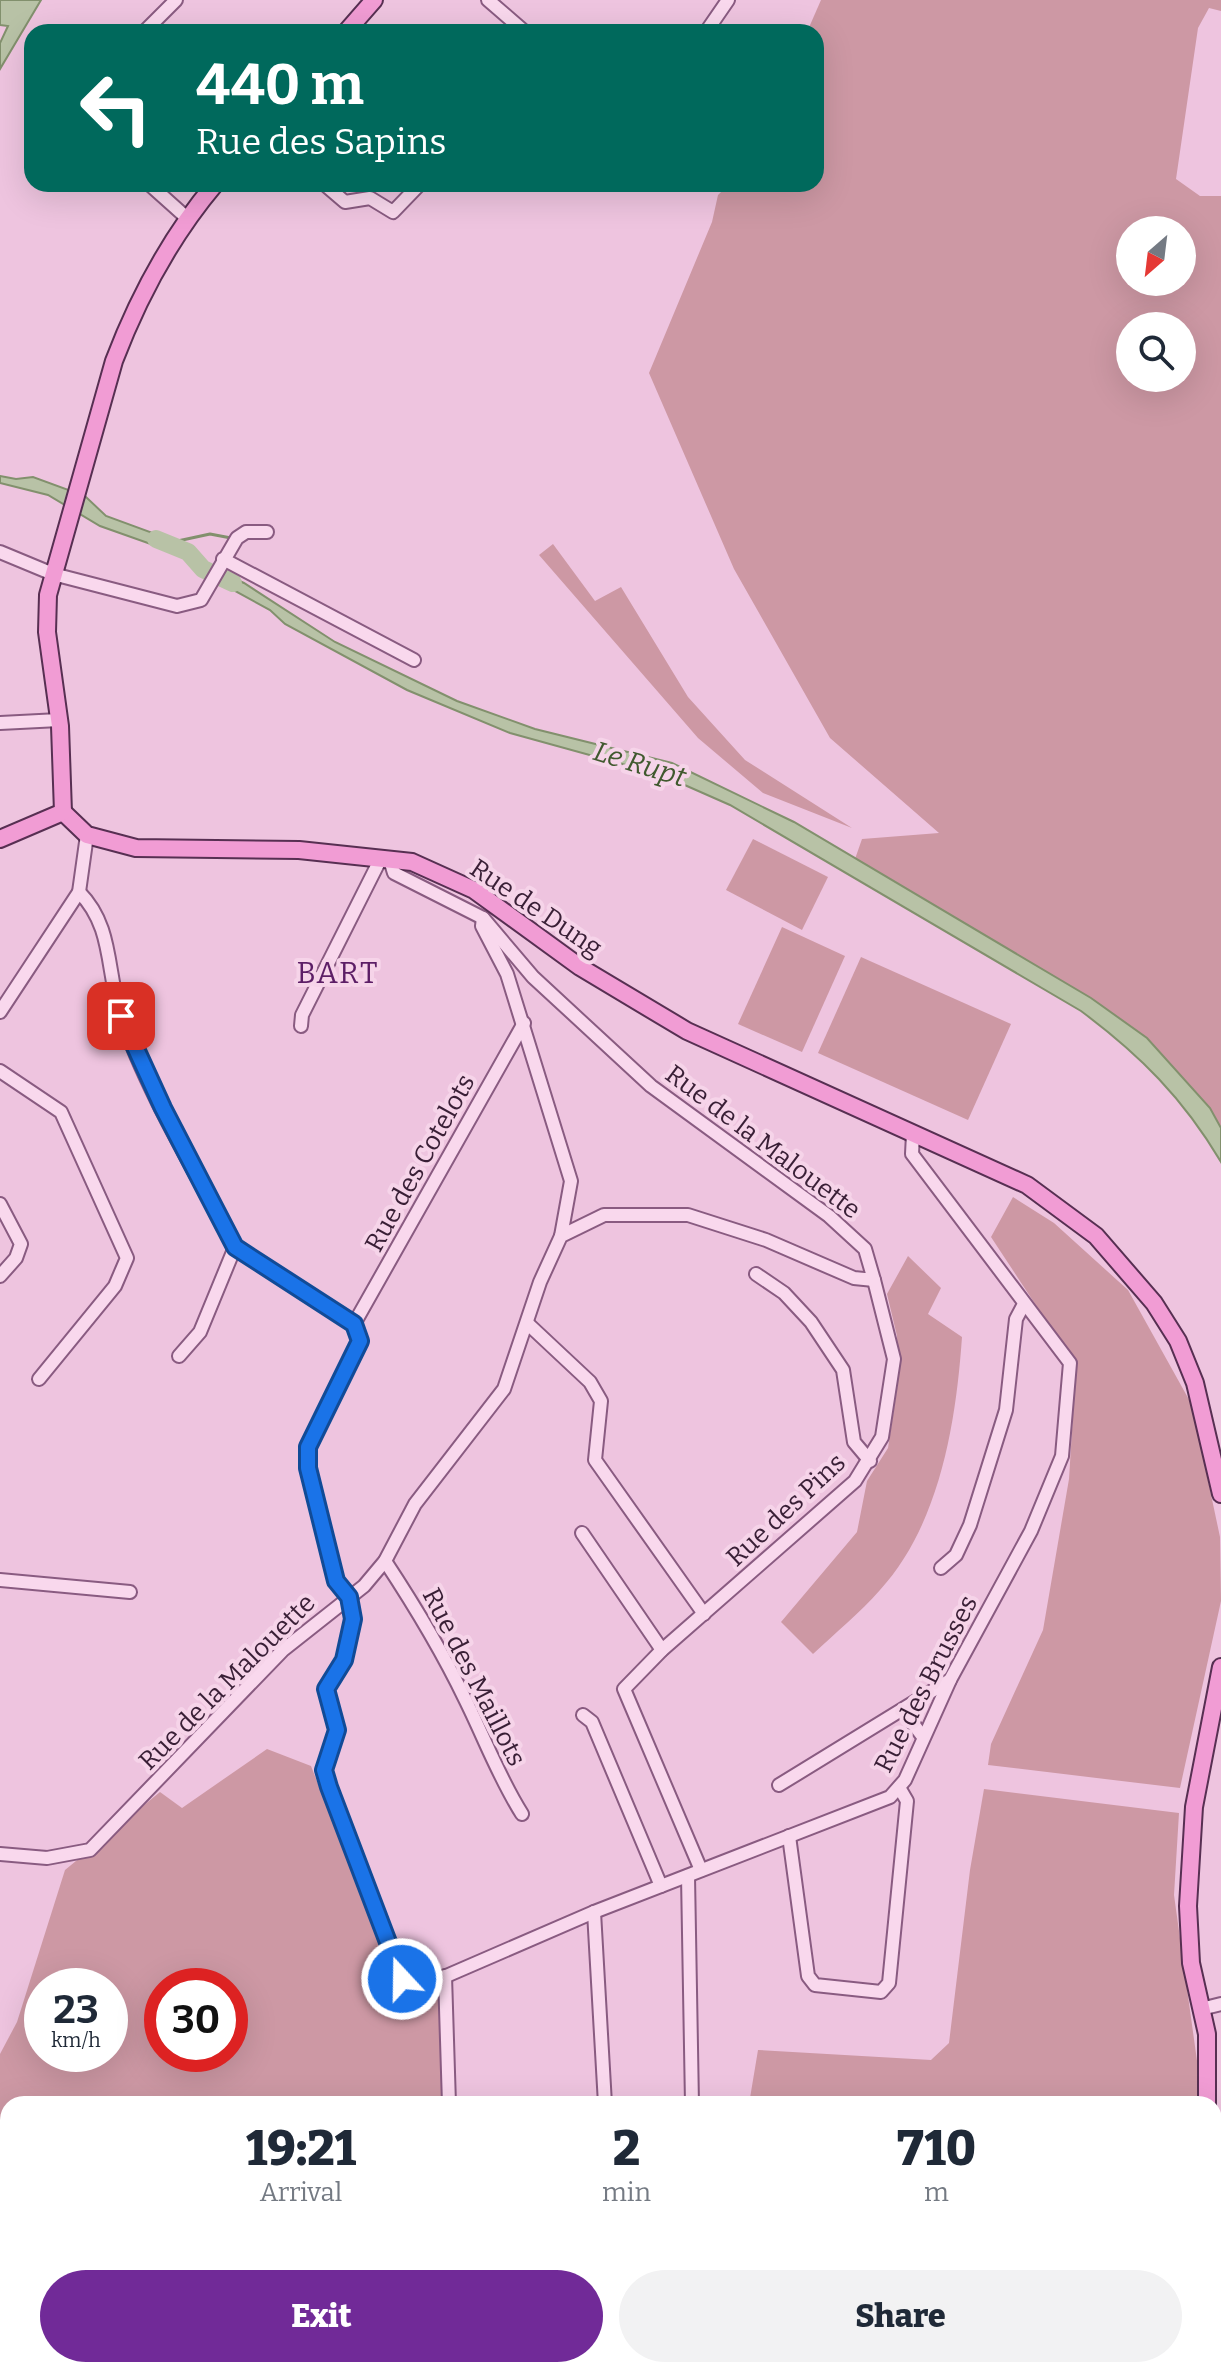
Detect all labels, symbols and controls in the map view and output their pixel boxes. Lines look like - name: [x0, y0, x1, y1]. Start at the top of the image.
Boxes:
- text: 440 m: [196, 52, 364, 119]
- icon: left: [64, 56, 168, 160]
- text: Rue des Sapins: [196, 120, 446, 164]
- north arrow: [1116, 216, 1196, 296]
- map controls: [1116, 216, 1196, 392]
- button: search: [1116, 312, 1196, 392]
- water label: Le Rupt: [590, 734, 691, 794]
- street label: Rue de Dung: [464, 852, 608, 964]
- district label: BART: [297, 955, 379, 991]
- pin: [87, 982, 155, 1050]
- icon: arrive: [99, 994, 143, 1038]
- street label: Rue de la Malouette: [659, 1059, 867, 1225]
- street label: Rue des Cotelots: [358, 1069, 482, 1257]
- street label: Rue des Pins: [720, 1447, 852, 1573]
- street label: Rue des Maillots: [416, 1583, 532, 1771]
- street label: Rue de la Malouette: [133, 1588, 321, 1776]
- street label: Rue des Brusses: [868, 1590, 984, 1778]
- position arrow: [360, 1937, 444, 2021]
- speed limit sign: 30: [144, 1968, 248, 2072]
- text: 23: [53, 1986, 99, 2034]
- text: km/h: [51, 2028, 101, 2052]
- text: 19:21: [246, 2120, 356, 2178]
- text: 2: [613, 2120, 640, 2178]
- text: 710: [897, 2120, 976, 2178]
- text: Arrival: [260, 2177, 342, 2208]
- text: min: [602, 2177, 651, 2208]
- text: m: [924, 2177, 949, 2208]
- button: Exit: [40, 2270, 603, 2362]
- button: Share: [619, 2270, 1182, 2362]

